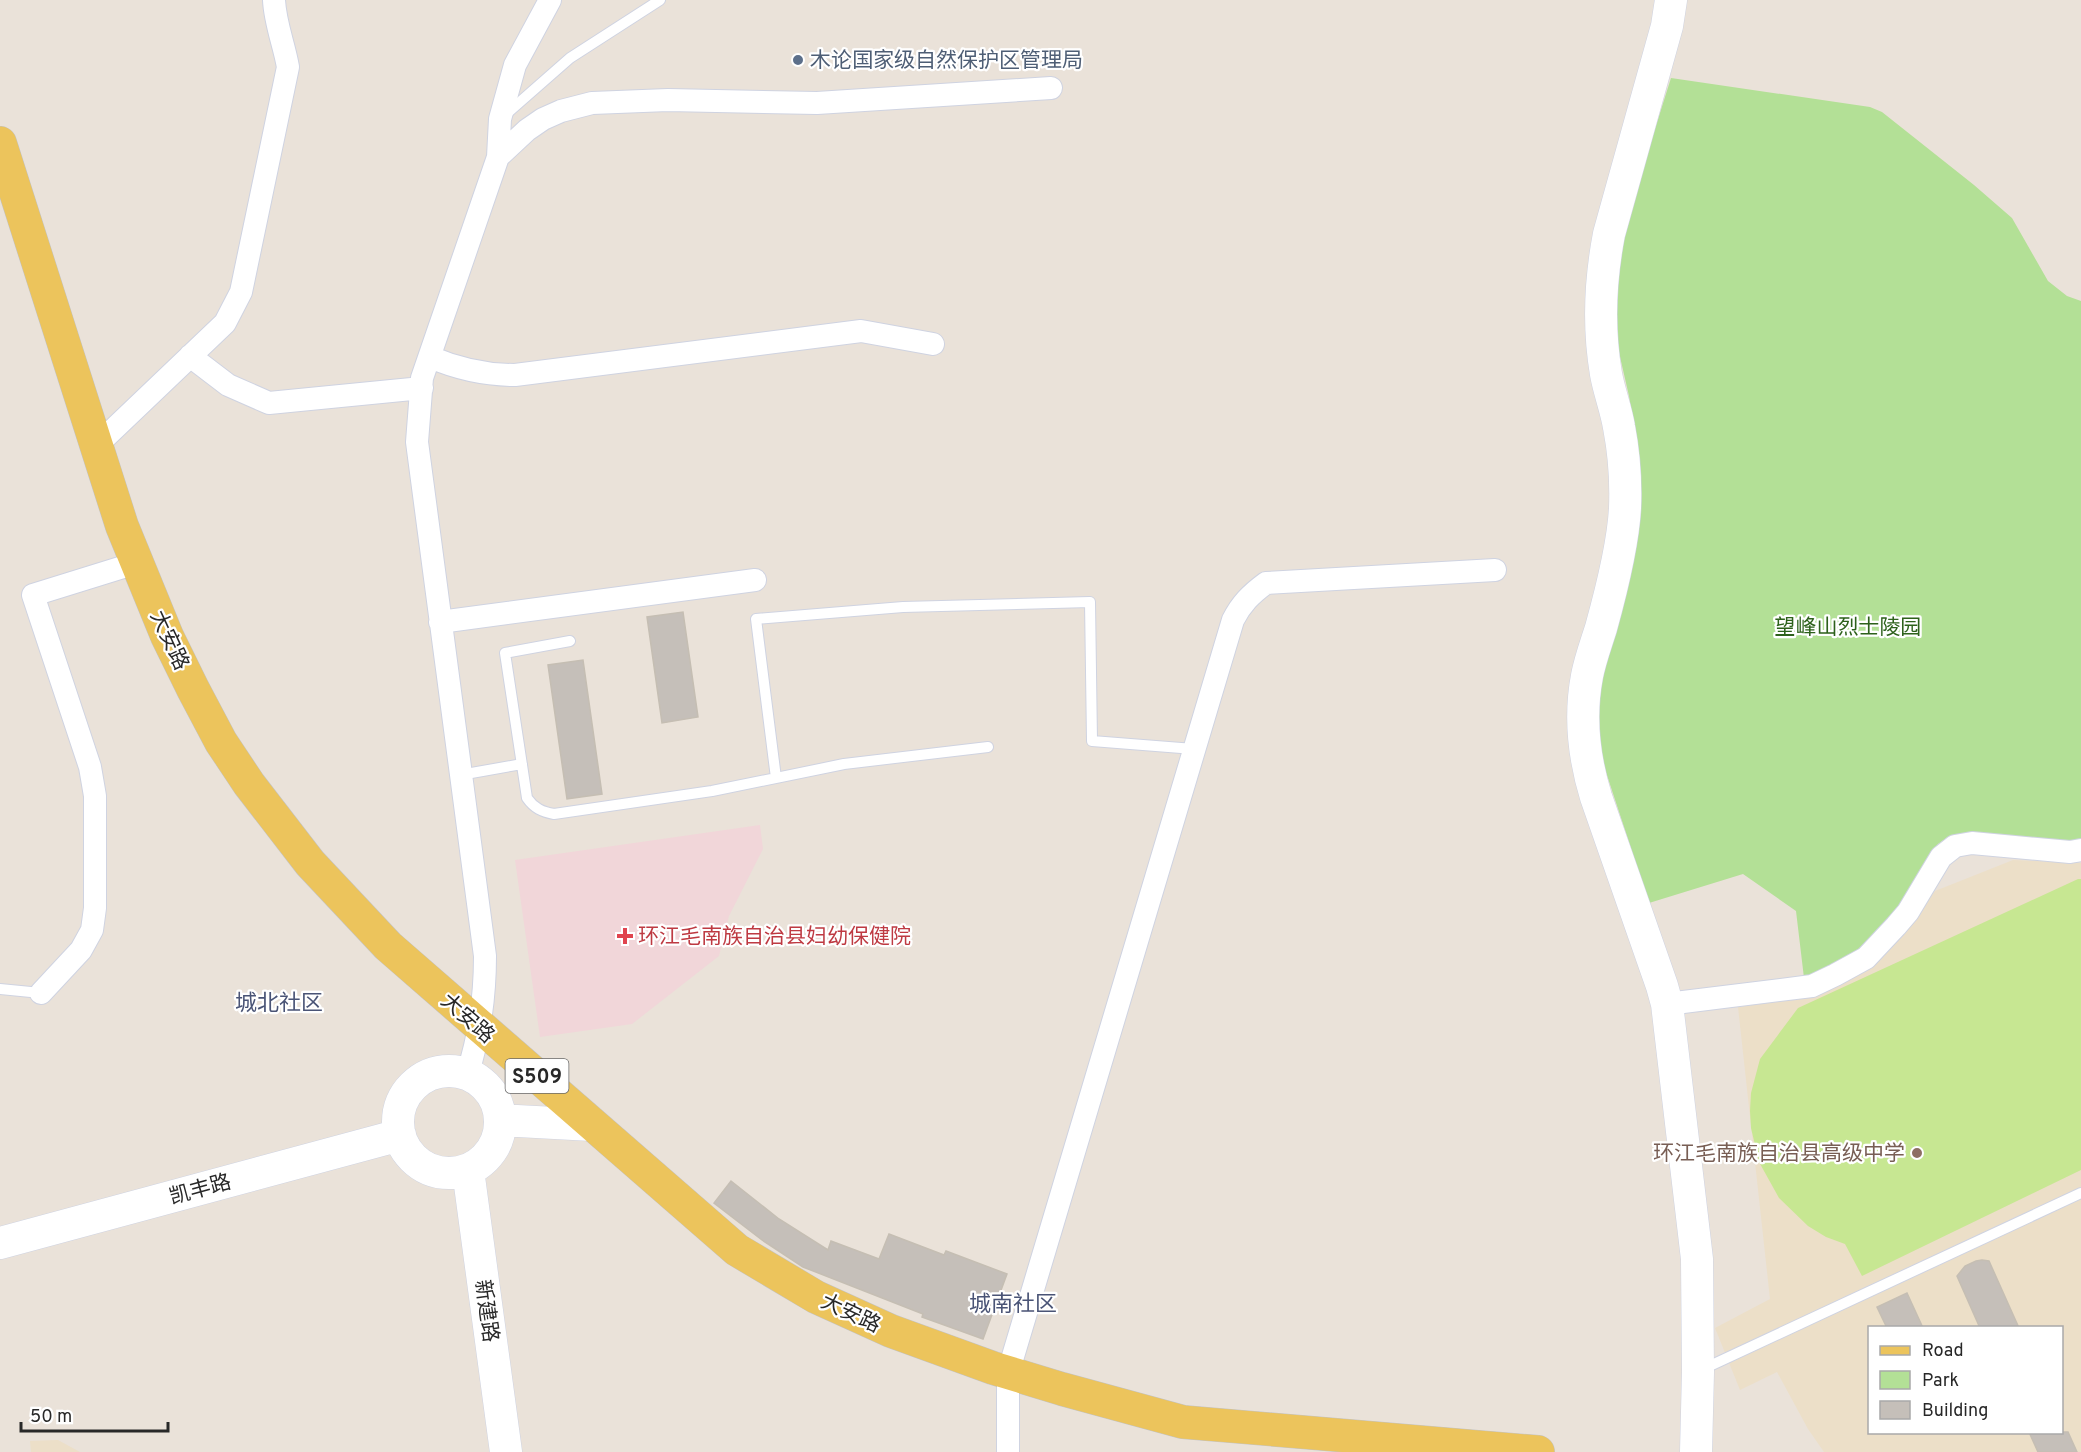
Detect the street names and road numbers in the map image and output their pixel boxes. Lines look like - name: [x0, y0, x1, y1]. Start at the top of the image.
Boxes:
- street label: 大安路: [143, 606, 194, 675]
- street label: 大安路: [434, 988, 500, 1050]
- road number: S509: [506, 1059, 568, 1093]
- street label: 凯丰路: [166, 1169, 234, 1212]
- street label: 新建路: [468, 1278, 503, 1344]
- street label: 大安路: [816, 1289, 885, 1340]

